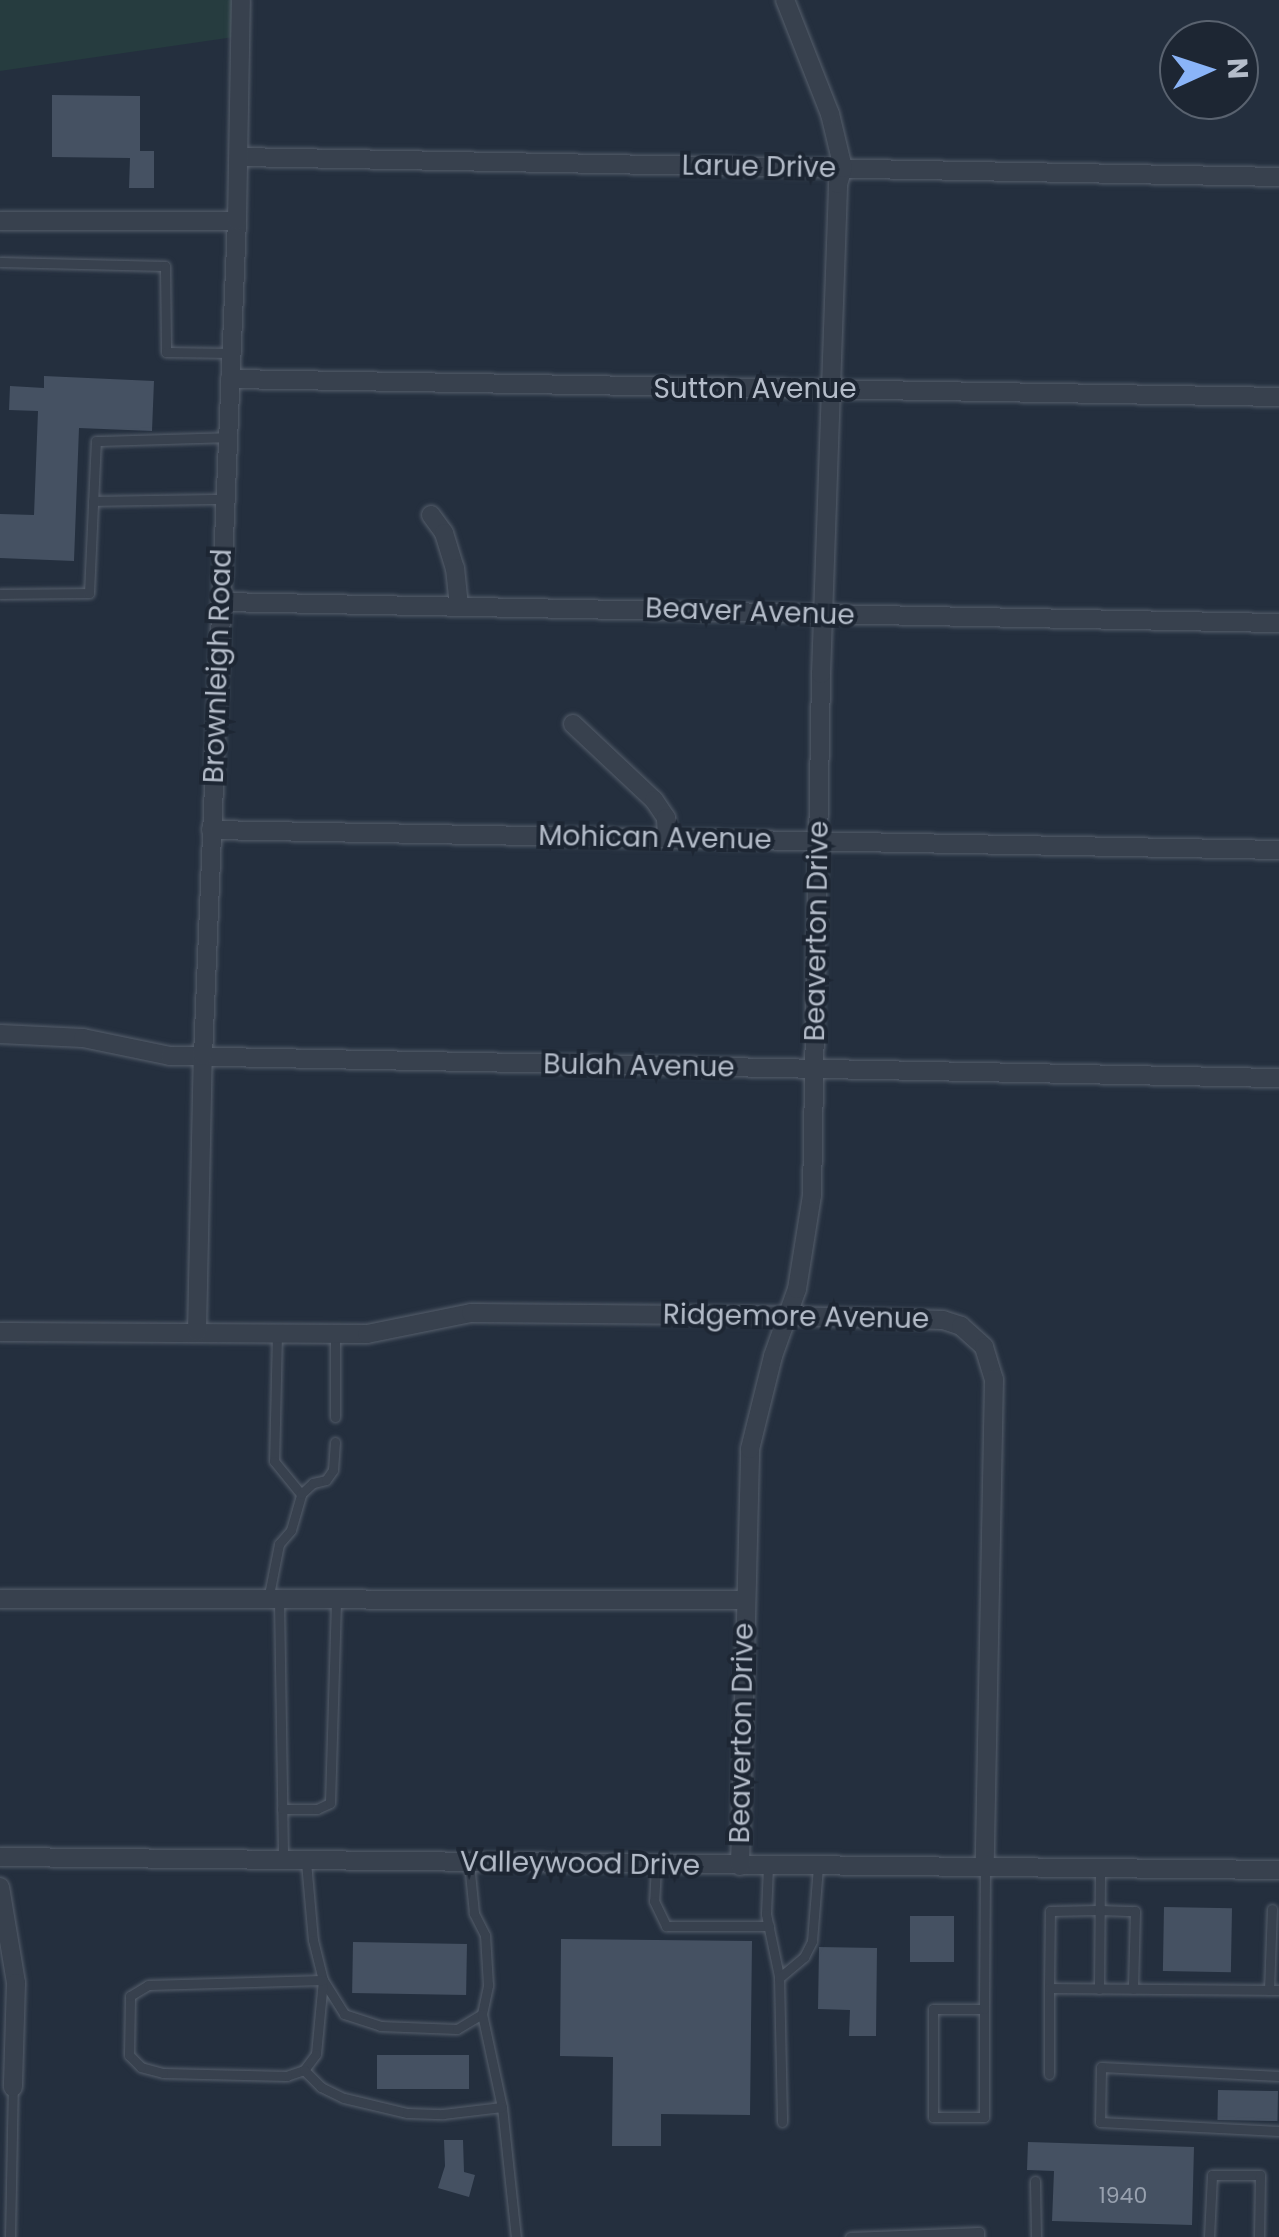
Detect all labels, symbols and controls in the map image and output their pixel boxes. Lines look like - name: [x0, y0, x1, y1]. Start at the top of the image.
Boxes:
- north arrow: [1159, 20, 1259, 120]
- text: N: [1217, 57, 1257, 80]
- street label: Larue Drive: [682, 149, 836, 185]
- street label: Sutton Avenue: [653, 372, 857, 406]
- street label: Brownleigh Road: [197, 548, 239, 784]
- street label: Beaver Avenue: [645, 592, 855, 632]
- street label: Mohican Avenue: [538, 819, 772, 857]
- street label: Beaverton Drive: [798, 820, 836, 1042]
- street label: Bulah Avenue: [543, 1048, 735, 1084]
- street label: Ridgemore Avenue: [663, 1298, 929, 1336]
- street label: Beaverton Drive: [723, 1622, 761, 1844]
- street label: Valleywood Drive: [460, 1845, 700, 1883]
- house number: 1940: [1099, 2183, 1147, 2209]

